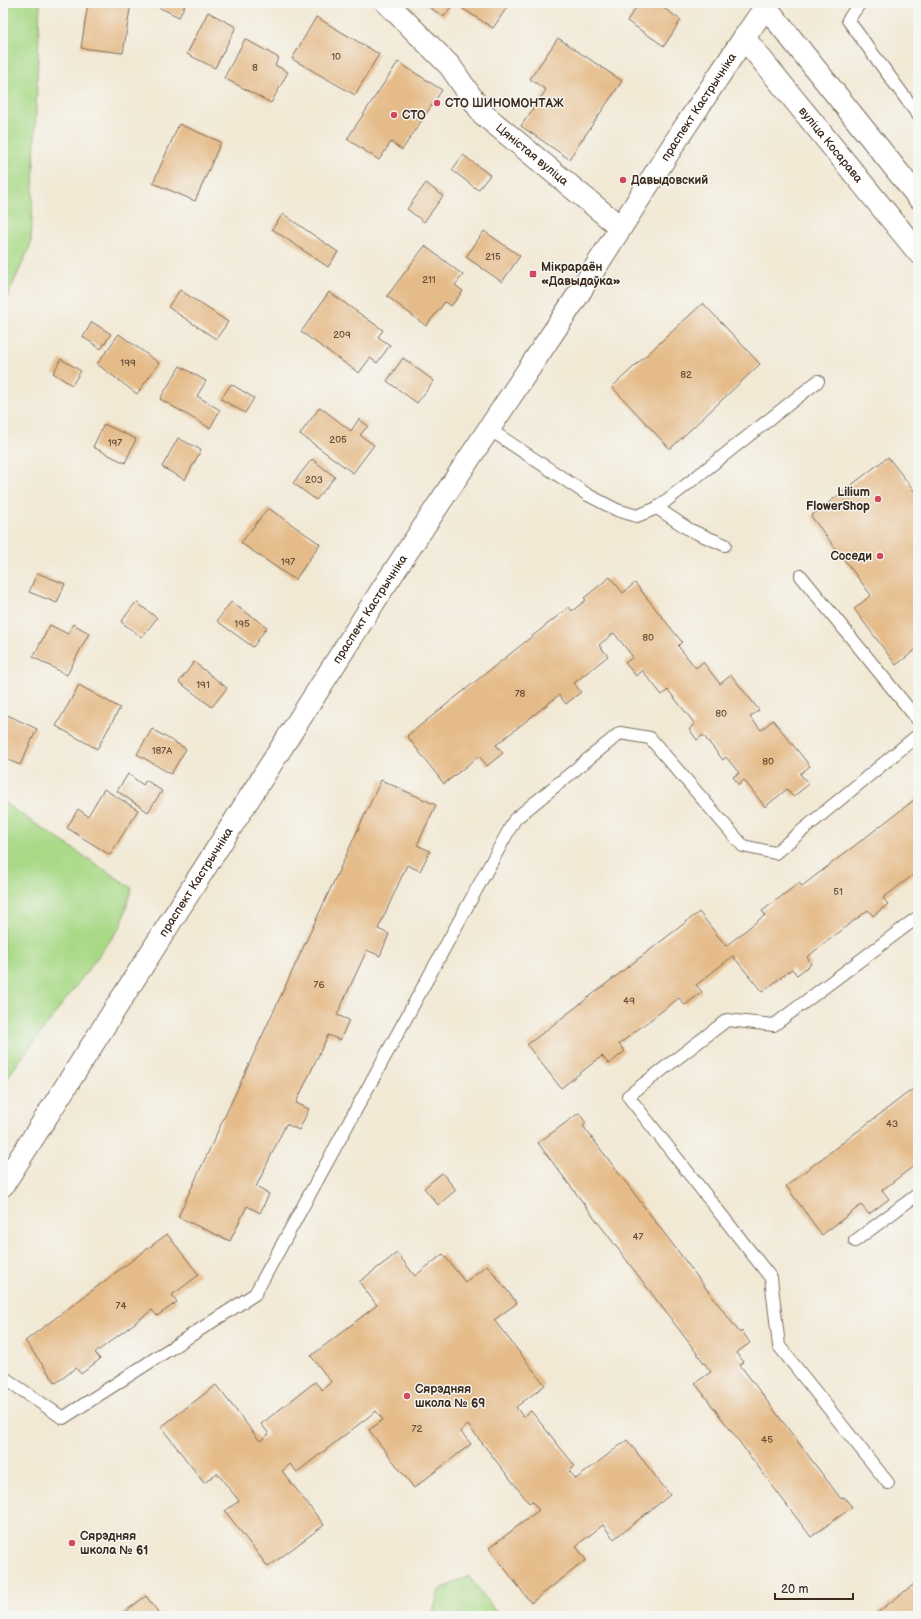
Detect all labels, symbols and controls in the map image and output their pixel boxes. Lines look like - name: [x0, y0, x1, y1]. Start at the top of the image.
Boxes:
- street label: праспект Кастрычніка: [657, 50, 740, 164]
- house number: 10: [331, 51, 341, 63]
- house number: 8: [252, 62, 258, 74]
- place label: СТО ШИНОМОНТАЖ: [445, 96, 564, 111]
- marker: СТО ШИНОМОНТАЖ: [432, 98, 442, 108]
- street label: вуліца Косарава: [796, 104, 866, 186]
- place label: СТО: [402, 108, 426, 123]
- marker: СТО: [389, 110, 399, 120]
- street label: Цяністая вуліца: [493, 120, 571, 189]
- place label: Давыдовский: [631, 173, 708, 188]
- marker: Давыдовский: [618, 175, 628, 185]
- house number: 215: [485, 251, 501, 263]
- place label: Мікрараён «Давыдаўка»: [541, 260, 621, 289]
- marker: Мікрараён «Давыдаўка»: [528, 269, 538, 279]
- house number: 211: [422, 274, 436, 286]
- house number: 209: [333, 329, 351, 341]
- house number: 199: [120, 357, 136, 369]
- house number: 82: [680, 369, 692, 381]
- house number: 205: [329, 434, 347, 446]
- house number: 197: [108, 437, 122, 449]
- house number: 203: [305, 474, 323, 486]
- place label: Lilium FlowerShop: [806, 485, 870, 514]
- marker: Lilium FlowerShop: [873, 494, 883, 504]
- place label: Соседи: [830, 549, 872, 564]
- marker: Соседи: [875, 551, 885, 561]
- street label: праспект Кастрычніка: [329, 552, 411, 666]
- house number: 197: [281, 556, 295, 568]
- house number: 195: [234, 618, 250, 630]
- house number: 80: [642, 632, 654, 644]
- house number: 191: [196, 679, 210, 691]
- house number: 78: [515, 688, 526, 700]
- house number: 80: [715, 708, 727, 720]
- house number: 187А: [152, 745, 173, 757]
- house number: 80: [762, 756, 774, 768]
- street label: праспект Кастрычніка: [155, 825, 236, 940]
- house number: 51: [833, 886, 843, 898]
- house number: 76: [313, 979, 325, 991]
- house number: 49: [623, 995, 635, 1007]
- house number: 43: [886, 1118, 898, 1130]
- house number: 47: [632, 1231, 644, 1243]
- house number: 74: [115, 1300, 127, 1312]
- place label: Сярэдняя школа № 69: [415, 1382, 485, 1411]
- marker: Сярэдняя школа № 69: [402, 1391, 412, 1401]
- house number: 72: [412, 1423, 423, 1435]
- house number: 45: [761, 1434, 773, 1446]
- place label: Сярэдняя школа № 61: [80, 1529, 148, 1558]
- marker: Сярэдняя школа № 61: [67, 1538, 77, 1548]
- scale bar: [775, 1575, 853, 1601]
- text: 20 m: [781, 1582, 808, 1597]

